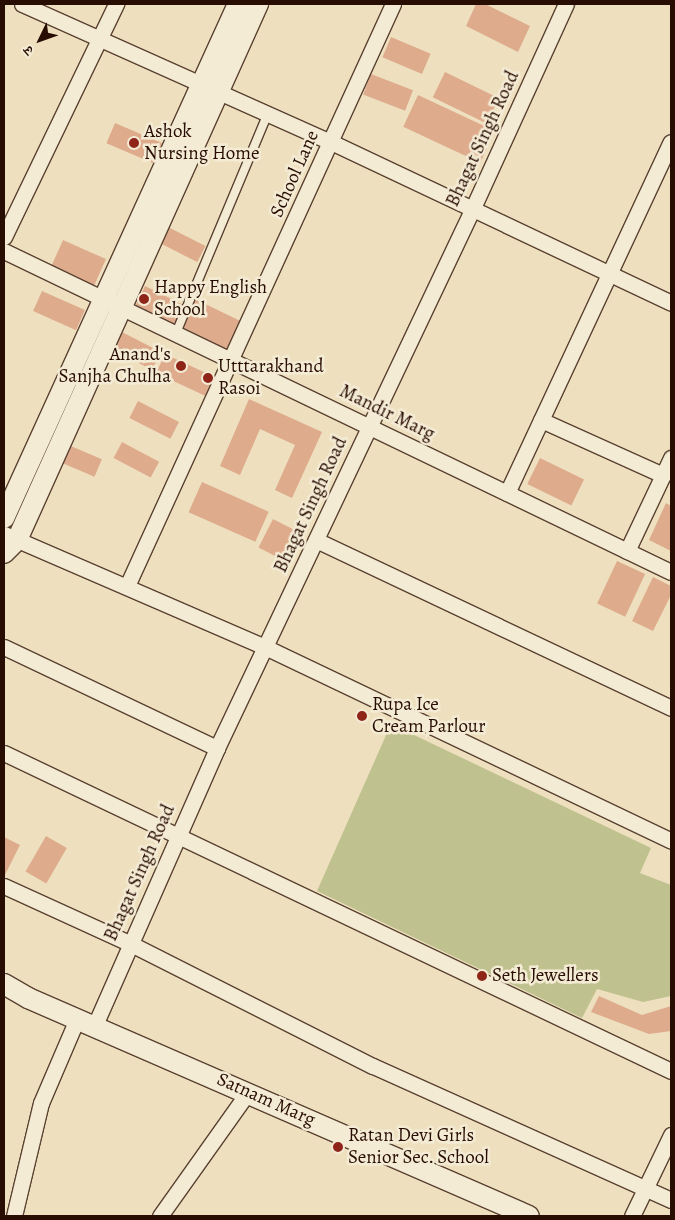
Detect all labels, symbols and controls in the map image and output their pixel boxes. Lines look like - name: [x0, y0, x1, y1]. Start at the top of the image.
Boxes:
- north arrow: [15, 15, 65, 65]
- text: उ: [19, 41, 38, 59]
- street label: Bhagat Singh Road: [442, 68, 524, 210]
- place label: Ashok Nursing Home: [144, 121, 260, 165]
- street label: School Lane: [266, 127, 324, 221]
- marker: Ashok Nursing Home: [128, 137, 140, 149]
- place label: Happy English School: [154, 277, 267, 321]
- marker: Happy English School: [138, 293, 150, 305]
- place label: Anand's Sanjha Chulha: [59, 344, 171, 388]
- place label: Utttarakhand Rasoi: [218, 356, 324, 400]
- marker: Anand's Sanjha Chulha: [175, 360, 187, 372]
- marker: Utttarakhand Rasoi: [202, 372, 214, 384]
- street label: Mandir Marg: [336, 380, 438, 446]
- street label: Bhagat Singh Road: [270, 434, 352, 576]
- place label: Rupa Ice Cream Parlour: [372, 694, 485, 738]
- marker: Rupa Ice Cream Parlour: [356, 710, 368, 722]
- street label: Bhagat Singh Road: [100, 801, 180, 945]
- place label: Seth Jewellers: [492, 965, 599, 987]
- marker: Seth Jewellers: [476, 970, 488, 982]
- street label: Satnam Marg: [213, 1068, 319, 1132]
- place label: Ratan Devi Girls Senior Sec. School: [348, 1125, 489, 1169]
- marker: Ratan Devi Girls Senior Sec. School: [332, 1141, 344, 1153]

